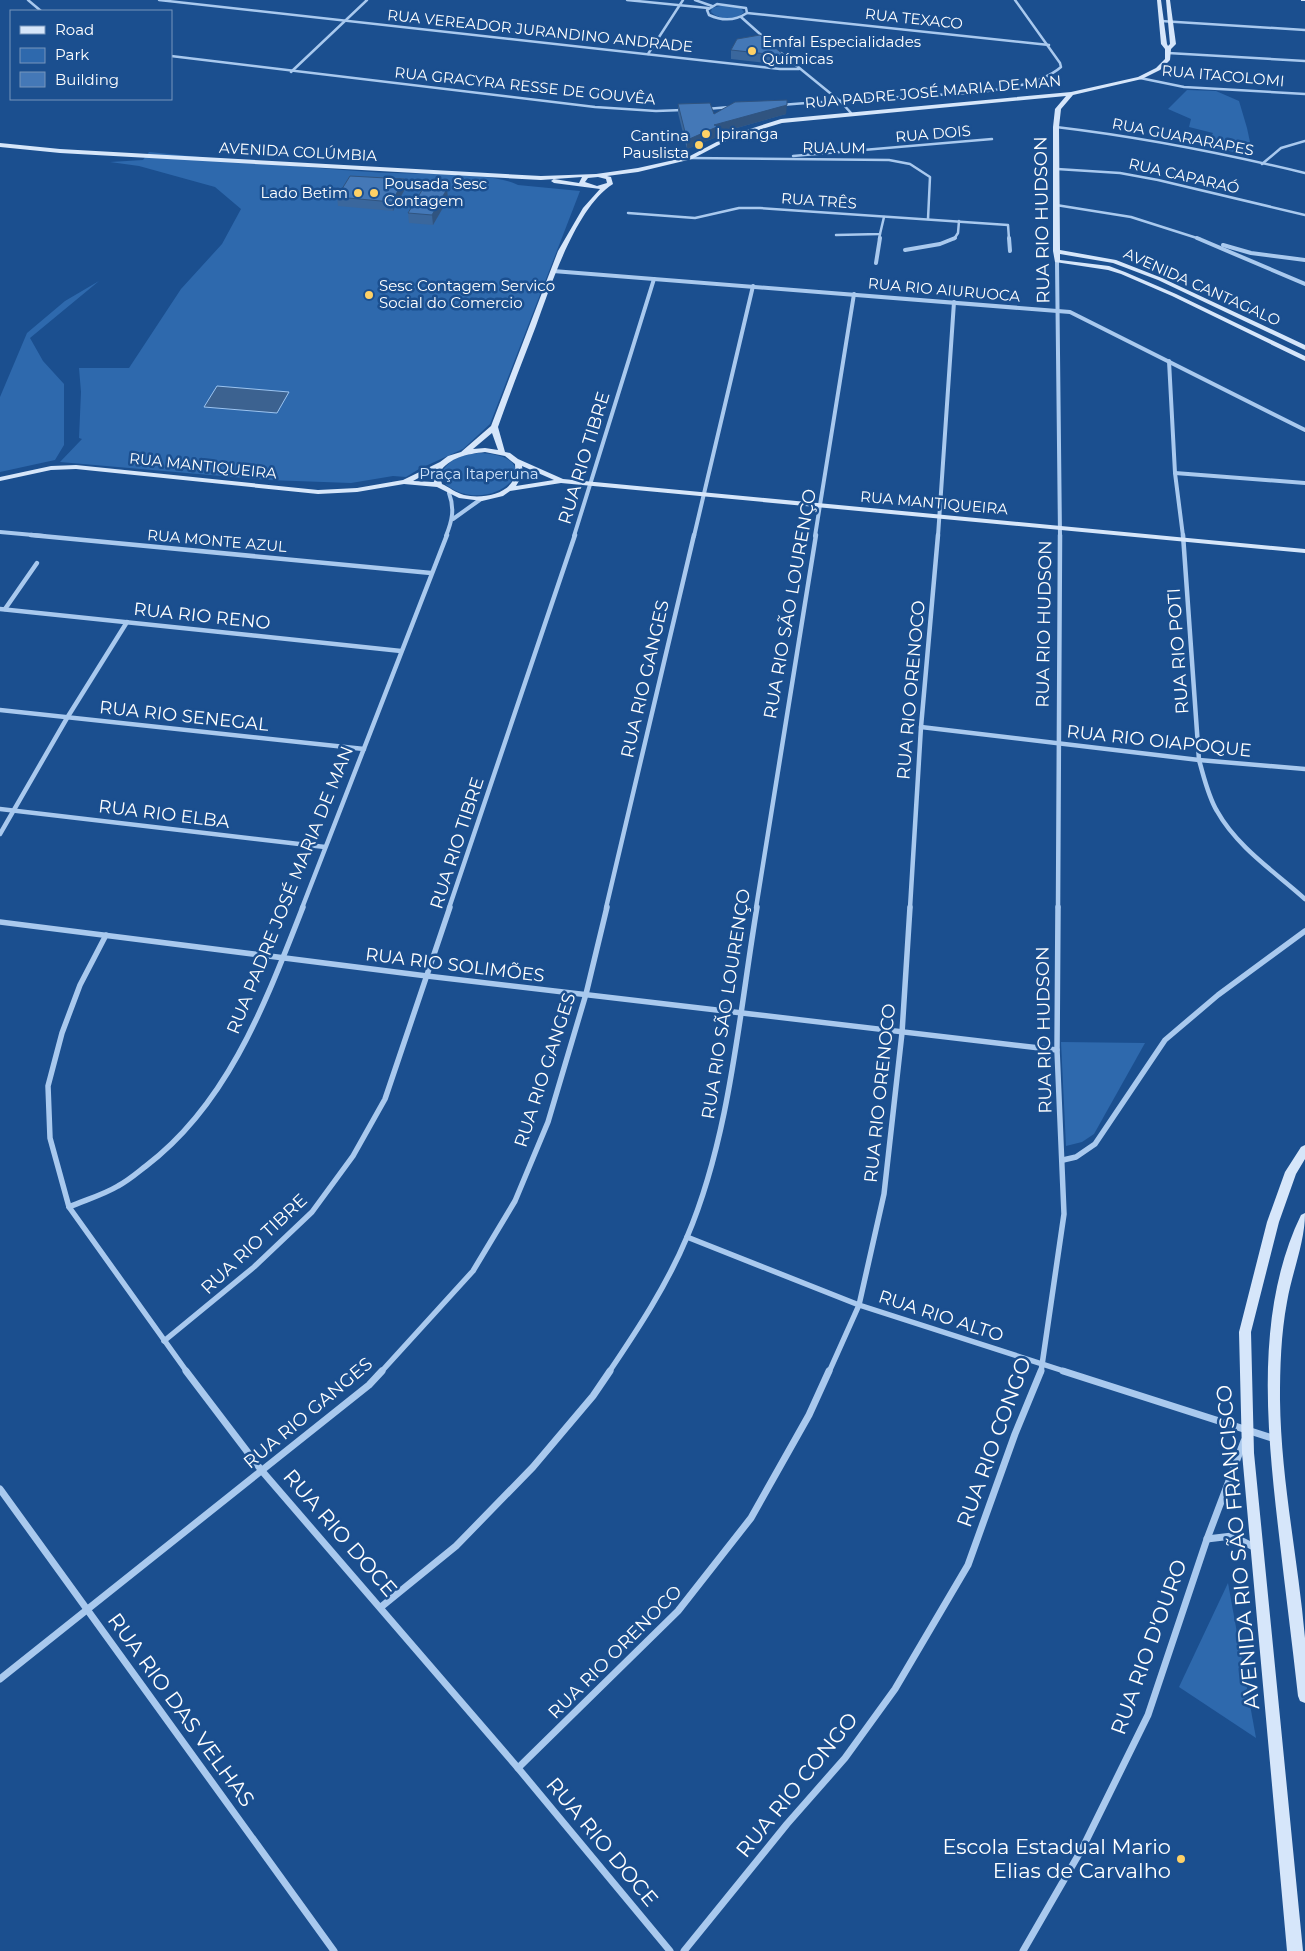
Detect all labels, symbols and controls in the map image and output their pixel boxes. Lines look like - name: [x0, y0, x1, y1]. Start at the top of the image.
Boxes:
- street label: RUA TEXACO: [864, 4, 964, 33]
- street label: RUA VEREADOR JURANDINO ANDRADE: [386, 5, 694, 56]
- legend: [10, 10, 172, 100]
- text: Road: [55, 20, 94, 39]
- place label: Emfal Especialidades Químicas: [762, 32, 921, 68]
- text: Park: [55, 45, 89, 64]
- marker: Emfal Especialidades Químicas: [746, 45, 758, 57]
- street label: RUA ITACOLOMI: [1161, 61, 1285, 90]
- street label: RUA GRACYRA RESSE DE GOUVÊA: [394, 62, 657, 109]
- text: Building: [55, 70, 119, 89]
- street label: RUA PADRE JOSÉ MARIA DE MAN: [804, 71, 1062, 112]
- street label: RUA GUARARAPES: [1110, 113, 1256, 160]
- street label: RUA DOIS: [894, 121, 972, 146]
- place label: Ipiranga: [716, 124, 778, 143]
- place label: Cantina Pauslista: [622, 126, 689, 162]
- marker: Ipiranga: [700, 128, 712, 140]
- street label: RUA RIO HUDSON: [1030, 136, 1054, 304]
- street label: RUA UM: [802, 137, 866, 158]
- street label: AVENIDA COLÚMBIA: [218, 138, 378, 165]
- marker: Cantina Pauslista: [693, 139, 705, 151]
- street label: RUA CAPARAÓ: [1127, 154, 1241, 198]
- place label: Pousada Sesc Contagem: [384, 174, 487, 210]
- place label: Lado Betim: [260, 183, 348, 202]
- marker: Lado Betim: [352, 187, 364, 199]
- marker: Pousada Sesc Contagem: [368, 187, 380, 199]
- street label: RUA TRÊS: [781, 188, 858, 213]
- street label: AVENIDA CANTAGALO: [1121, 243, 1284, 330]
- street label: RUA RIO AIURUOCA: [867, 273, 1021, 306]
- place label: Sesc Contagem Servico Social do Comercio: [379, 276, 555, 312]
- marker: Sesc Contagem Servico Social do Comercio: [363, 289, 375, 301]
- street label: RUA RIO TIBRE: [553, 389, 615, 527]
- street label: RUA MANTIQUEIRA: [128, 448, 278, 483]
- park label: Praça Itaperuna: [419, 464, 539, 483]
- street label: RUA RIO SÃO LOURENÇO: [759, 487, 821, 721]
- street label: RUA MANTIQUEIRA: [859, 487, 1009, 518]
- street label: RUA MONTE AZUL: [146, 525, 288, 556]
- street label: RUA RIO HUDSON: [1032, 540, 1056, 708]
- street label: RUA RIO POTI: [1163, 587, 1193, 715]
- street label: RUA RIO RENO: [132, 598, 272, 634]
- street label: RUA RIO GANGES: [616, 598, 674, 760]
- street label: RUA RIO ORENOCO: [892, 599, 930, 781]
- street label: RUA RIO SENEGAL: [98, 696, 270, 736]
- street label: RUA RIO OIAPOQUE: [1065, 720, 1253, 762]
- street label: RUA PADRE JOSÉ MARIA DE MAN: [222, 743, 358, 1037]
- street label: RUA RIO TIBRE: [425, 774, 489, 912]
- street label: RUA RIO ELBA: [97, 795, 231, 833]
- street label: RUA RIO SÃO LOURENÇO: [697, 887, 755, 1121]
- street label: RUA RIO SOLIMÕES: [364, 943, 546, 987]
- street label: RUA RIO HUDSON: [1032, 946, 1056, 1114]
- street label: RUA RIO GANGES: [510, 990, 580, 1150]
- street label: RUA RIO ORENOCO: [860, 1002, 900, 1184]
- street label: RUA RIO TIBRE: [196, 1189, 312, 1299]
- street label: RUA RIO ALTO: [876, 1285, 1006, 1347]
- street label: RUA RIO GANGES: [239, 1353, 377, 1473]
- street label: RUA RIO CONGO: [951, 1353, 1036, 1530]
- street label: AVENIDA RIO SÃO FRANCISCO: [1211, 1384, 1264, 1710]
- street label: RUA RIO DOCE: [278, 1464, 402, 1601]
- street label: RUA RIO D'OURO: [1105, 1556, 1192, 1738]
- street label: RUA RIO ORENOCO: [544, 1581, 686, 1723]
- street label: RUA RIO DAS VELHAS: [103, 1608, 260, 1811]
- street label: RUA RIO CONGO: [730, 1707, 863, 1862]
- street label: RUA RIO DOCE: [541, 1772, 664, 1911]
- place label: Escola Estadual Mario Elias de Carvalho: [942, 1834, 1171, 1883]
- marker: Escola Estadual Mario Elias de Carvalho: [1175, 1853, 1187, 1865]

